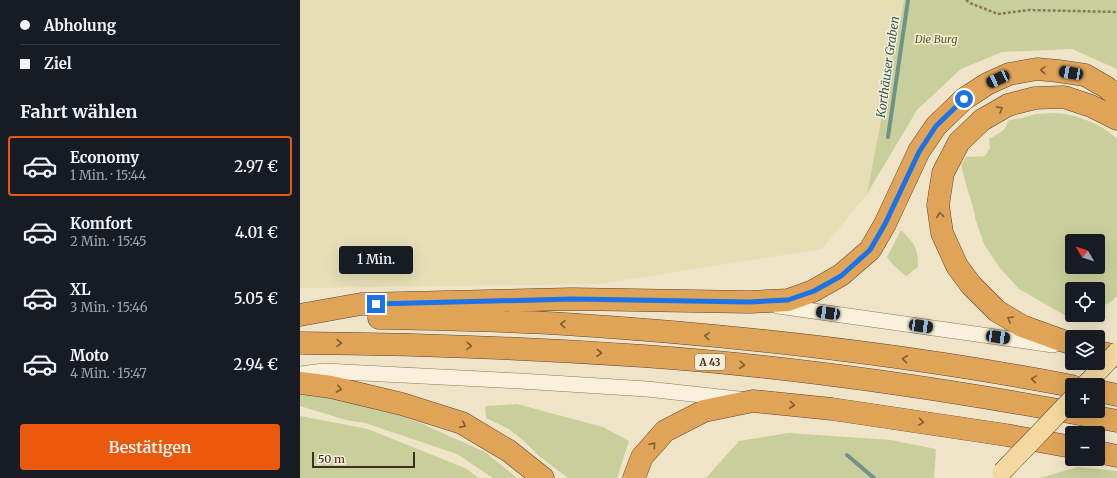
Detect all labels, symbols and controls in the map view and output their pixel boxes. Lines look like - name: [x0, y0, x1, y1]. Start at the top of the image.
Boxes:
- water label: Korthäuser Graben: [873, 15, 902, 120]
- text: Abholung: [44, 16, 116, 35]
- park label: Die Burg: [914, 32, 957, 46]
- text: Ziel: [44, 54, 72, 73]
- one-way arrow: [1040, 65, 1046, 74]
- car: [1058, 65, 1084, 81]
- car: [985, 68, 1011, 90]
- route start: [955, 90, 973, 108]
- text: Fahrt wählen: [20, 100, 138, 123]
- one-way arrow: [996, 107, 1003, 114]
- icon: car: [22, 148, 58, 184]
- text: Economy: [70, 148, 139, 167]
- text: 2.97 €: [234, 157, 278, 176]
- text: 1 Min. · 15:44: [70, 167, 146, 184]
- one-way arrow: [936, 212, 945, 218]
- icon: car: [22, 214, 58, 250]
- text: Komfort: [70, 214, 133, 233]
- text: 4.01 €: [235, 223, 278, 242]
- text: 2 Min. · 15:45: [70, 233, 147, 250]
- north arrow: [1065, 234, 1105, 274]
- map controls: [1065, 234, 1105, 466]
- callout: 1 Min.: [339, 246, 413, 274]
- text: 1 Min.: [357, 251, 395, 268]
- icon: car: [22, 280, 58, 316]
- text: XL: [70, 280, 91, 299]
- button: locate: [1065, 282, 1105, 322]
- text: 5.05 €: [234, 289, 278, 308]
- route end: [367, 295, 385, 313]
- text: 3 Min. · 15:46: [70, 299, 148, 316]
- car: [815, 305, 841, 321]
- one-way arrow: [1007, 316, 1014, 323]
- car: [908, 318, 934, 334]
- one-way arrow: [560, 320, 566, 329]
- car: [985, 329, 1011, 345]
- button: layers: [1065, 330, 1105, 370]
- one-way arrow: [704, 331, 710, 340]
- one-way arrow: [336, 339, 342, 347]
- one-way arrow: [466, 342, 472, 350]
- icon: car: [22, 346, 58, 382]
- text: Moto: [70, 346, 109, 365]
- one-way arrow: [596, 349, 602, 357]
- road number: A 43: [695, 354, 725, 370]
- text: 2.94 €: [234, 355, 278, 374]
- one-way arrow: [902, 355, 908, 364]
- one-way arrow: [739, 360, 745, 369]
- text: 4 Min. · 15:47: [70, 365, 147, 382]
- one-way arrow: [1031, 375, 1037, 384]
- button: +: [1065, 378, 1105, 418]
- one-way arrow: [335, 384, 342, 392]
- one-way arrow: [789, 400, 795, 409]
- one-way arrow: [918, 417, 924, 426]
- one-way arrow: [459, 420, 467, 428]
- button: Bestätigen: [20, 424, 280, 470]
- button: −: [1065, 426, 1105, 466]
- one-way arrow: [649, 442, 656, 449]
- scale bar: [312, 450, 415, 469]
- text: 50 m: [318, 452, 345, 466]

